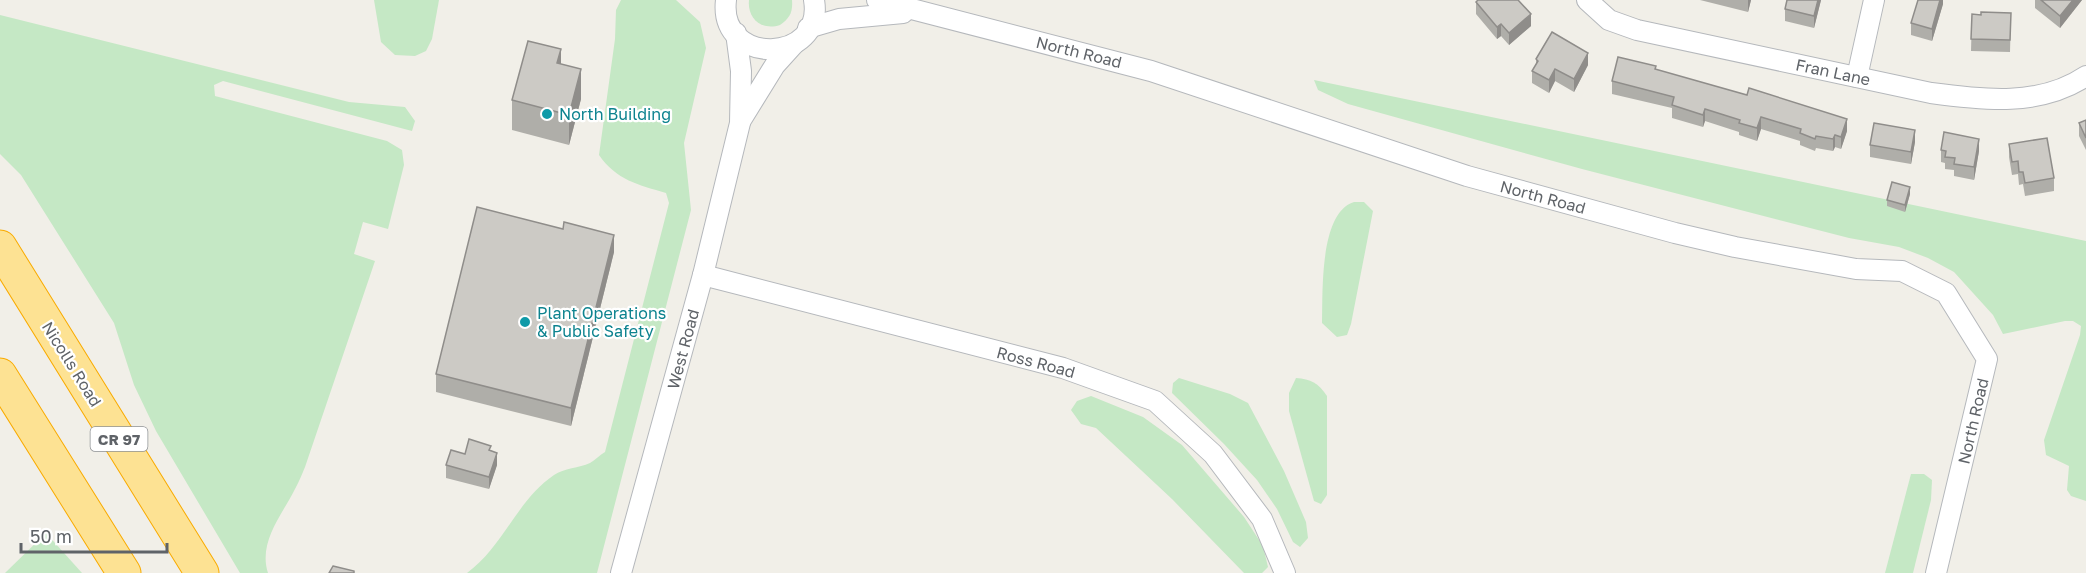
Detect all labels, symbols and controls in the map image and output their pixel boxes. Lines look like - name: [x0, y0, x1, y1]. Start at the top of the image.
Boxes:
- street label: North Road: [1034, 32, 1124, 72]
- street label: Fran Lane: [1794, 54, 1872, 90]
- place label: North Building: [559, 104, 671, 124]
- marker: North Building: [540, 107, 554, 121]
- street label: North Road: [1498, 176, 1588, 218]
- place label: Plant Operations & Public Safety: [537, 303, 666, 341]
- street label: West Road: [663, 307, 703, 391]
- marker: Plant Operations & Public Safety: [518, 315, 532, 329]
- street label: Nicolls Road: [38, 318, 106, 410]
- street label: Ross Road: [995, 342, 1077, 382]
- street label: North Road: [1953, 376, 1993, 466]
- road number: CR 97: [90, 427, 148, 451]
- scale bar: [21, 516, 166, 554]
- text: 50 m: [30, 525, 72, 547]

